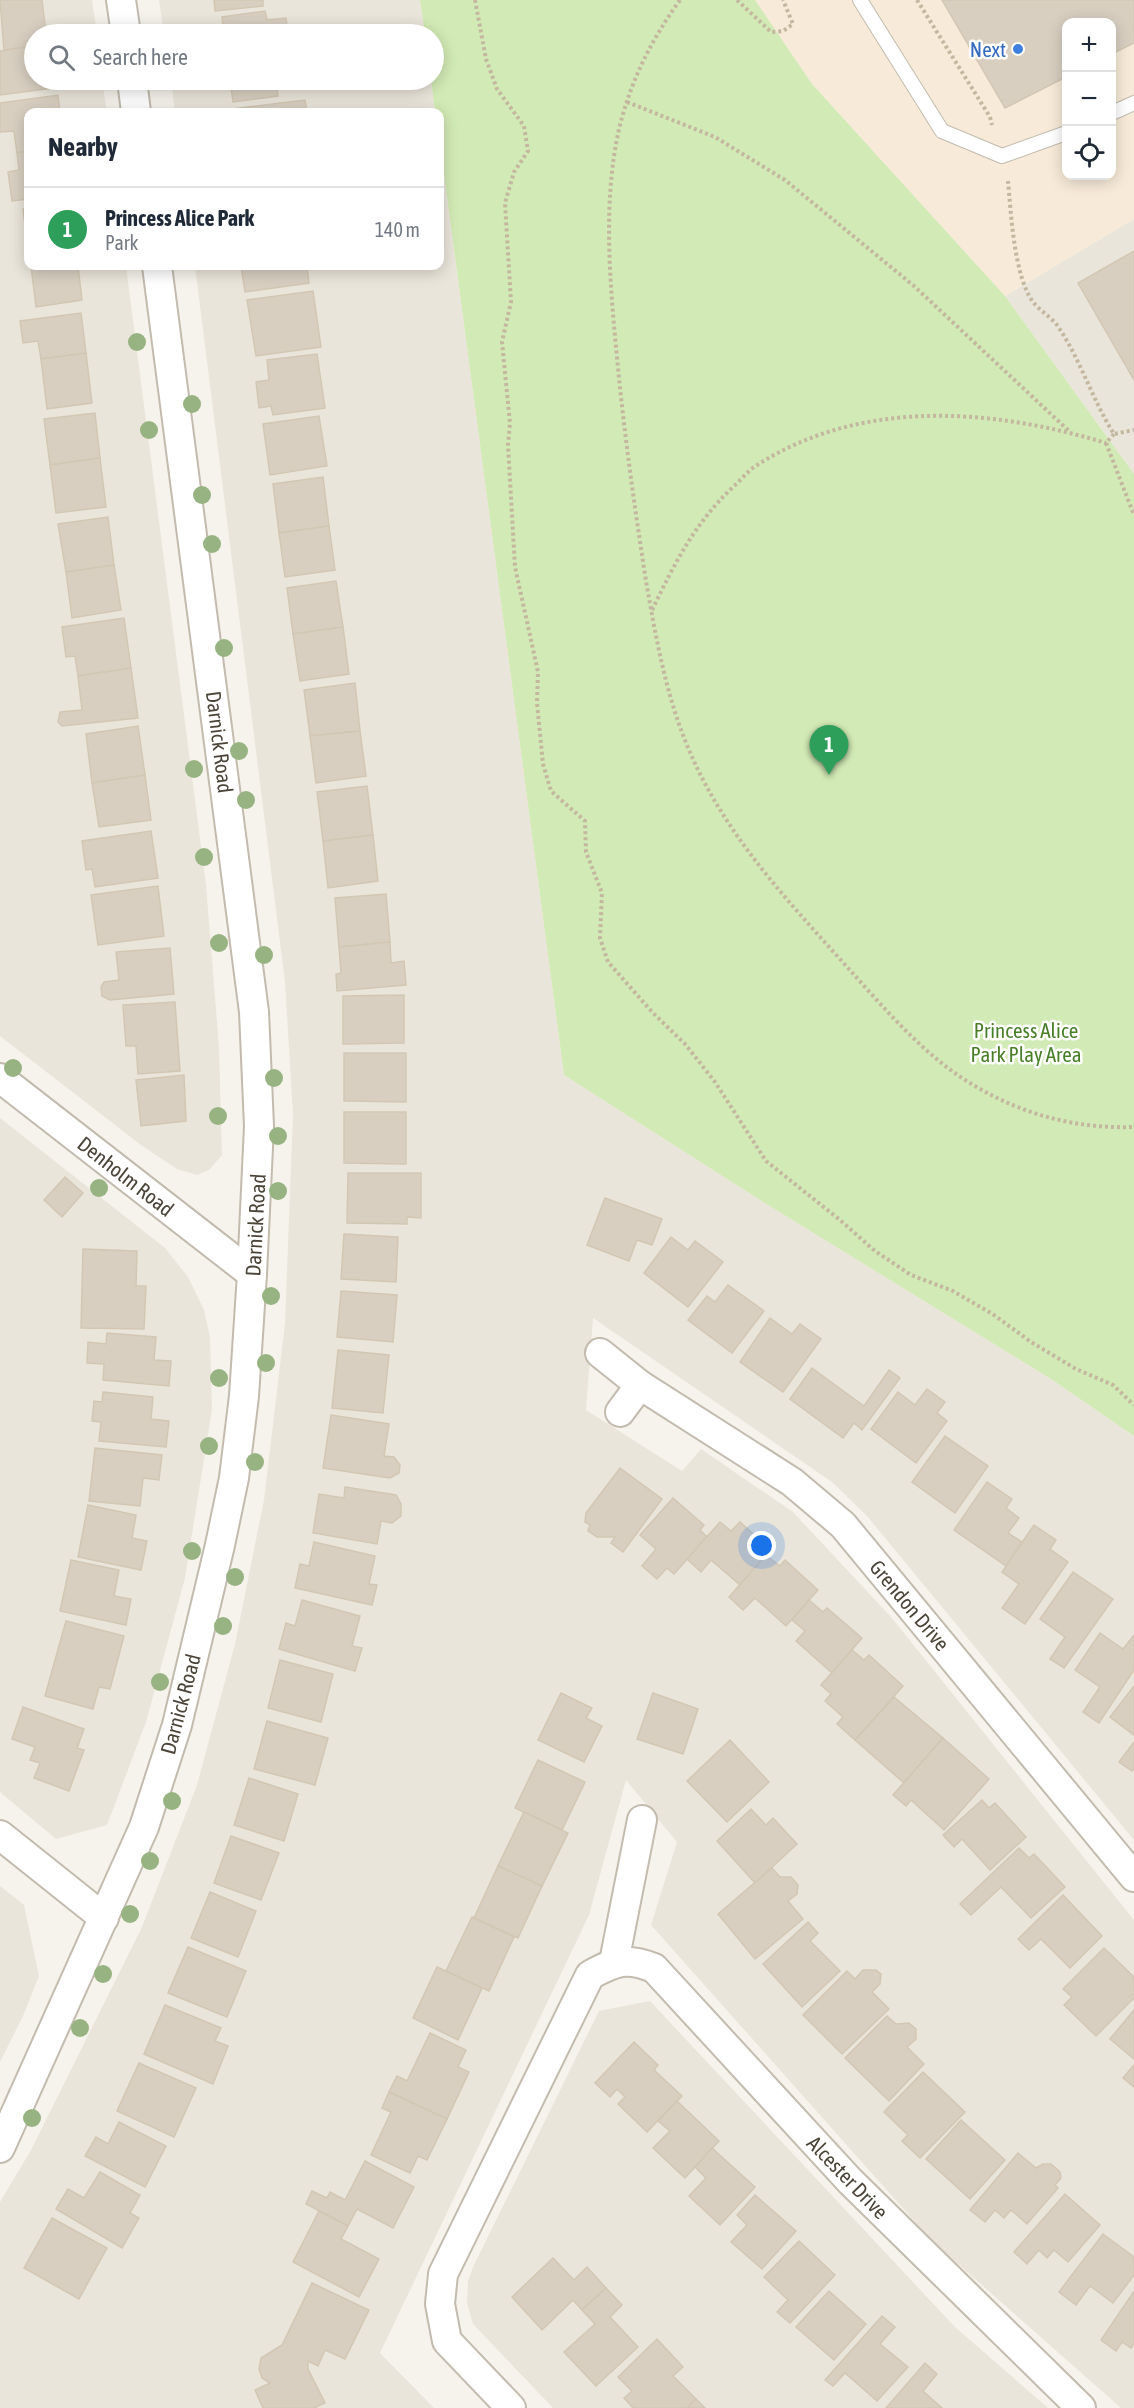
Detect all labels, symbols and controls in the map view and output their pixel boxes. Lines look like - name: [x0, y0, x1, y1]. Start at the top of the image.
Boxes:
- map controls: [1062, 18, 1116, 180]
- button: +: [1062, 18, 1116, 72]
- search box: [24, 24, 444, 90]
- place label: Next: [970, 37, 1006, 61]
- icon: search: [45, 41, 78, 74]
- marker: Next: [1011, 42, 1025, 56]
- text: Search here: [93, 44, 188, 70]
- button: −: [1062, 72, 1116, 126]
- button: locate: [1062, 126, 1116, 180]
- text: Nearby: [48, 132, 118, 162]
- text: Princess Alice Park: [105, 205, 254, 231]
- text: 1: [63, 218, 72, 241]
- text: 140 m: [375, 218, 420, 241]
- text: Park: [105, 231, 138, 254]
- street label: Darnick Road: [202, 690, 238, 794]
- pin: 1: [810, 726, 848, 775]
- park label: Princess Alice Park Play Area: [971, 1018, 1081, 1066]
- street label: Denholm Road: [73, 1131, 179, 1221]
- street label: Darnick Road: [240, 1173, 270, 1277]
- your location: [747, 1531, 776, 1560]
- street label: Grendon Drive: [865, 1555, 955, 1655]
- street label: Darnick Road: [155, 1651, 205, 1757]
- street label: Alcester Drive: [803, 2131, 893, 2223]

